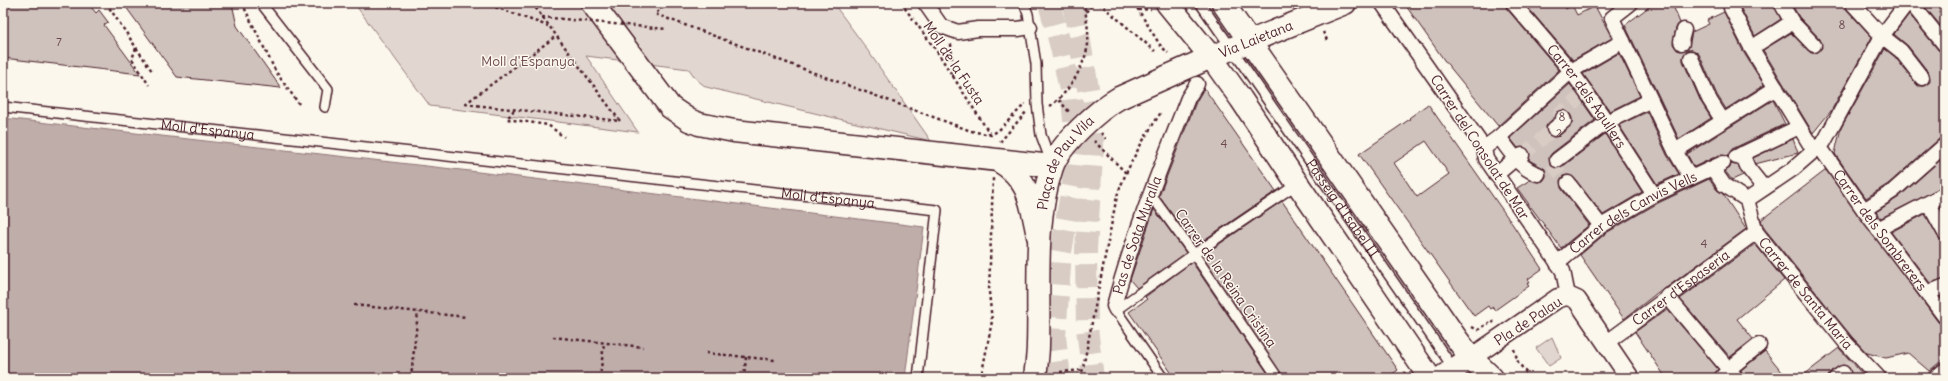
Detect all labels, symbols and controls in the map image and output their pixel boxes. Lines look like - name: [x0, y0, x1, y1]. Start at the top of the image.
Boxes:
- street label: Via Laietana: [1216, 16, 1296, 62]
- house number: 8: [1839, 17, 1846, 32]
- street label: Moll de la Fusta: [919, 18, 989, 108]
- house number: 7: [56, 34, 62, 49]
- street label: Carrer dels Agullers: [1543, 40, 1630, 152]
- park label: Moll d'Espanya: [481, 52, 575, 70]
- street label: Carrer del Consolat de Mar: [1426, 71, 1534, 223]
- house number: 8: [1559, 109, 1566, 124]
- street label: Plaça de Pau Vila: [1033, 112, 1098, 211]
- street label: Moll d'Espanya: [160, 115, 256, 144]
- house number: 2: [1556, 125, 1563, 140]
- house number: 4: [1221, 136, 1228, 151]
- street label: Passeig d'Isabel II: [1302, 156, 1383, 261]
- street label: Carrer dels Sombrerers: [1829, 166, 1931, 294]
- street label: Carrer dels Canvis Vells: [1566, 167, 1700, 258]
- street label: Pas de Sota Muralla: [1109, 173, 1166, 296]
- street label: Moll d'Espanya: [780, 184, 876, 212]
- street label: Carrer de la Reina Cristina: [1171, 205, 1281, 351]
- street label: Carrer de Santa Maria: [1755, 233, 1857, 353]
- house number: 4: [1701, 236, 1708, 251]
- street label: Carrer d'Espaseria: [1628, 246, 1733, 330]
- street label: Pla de Palau: [1491, 292, 1565, 350]

